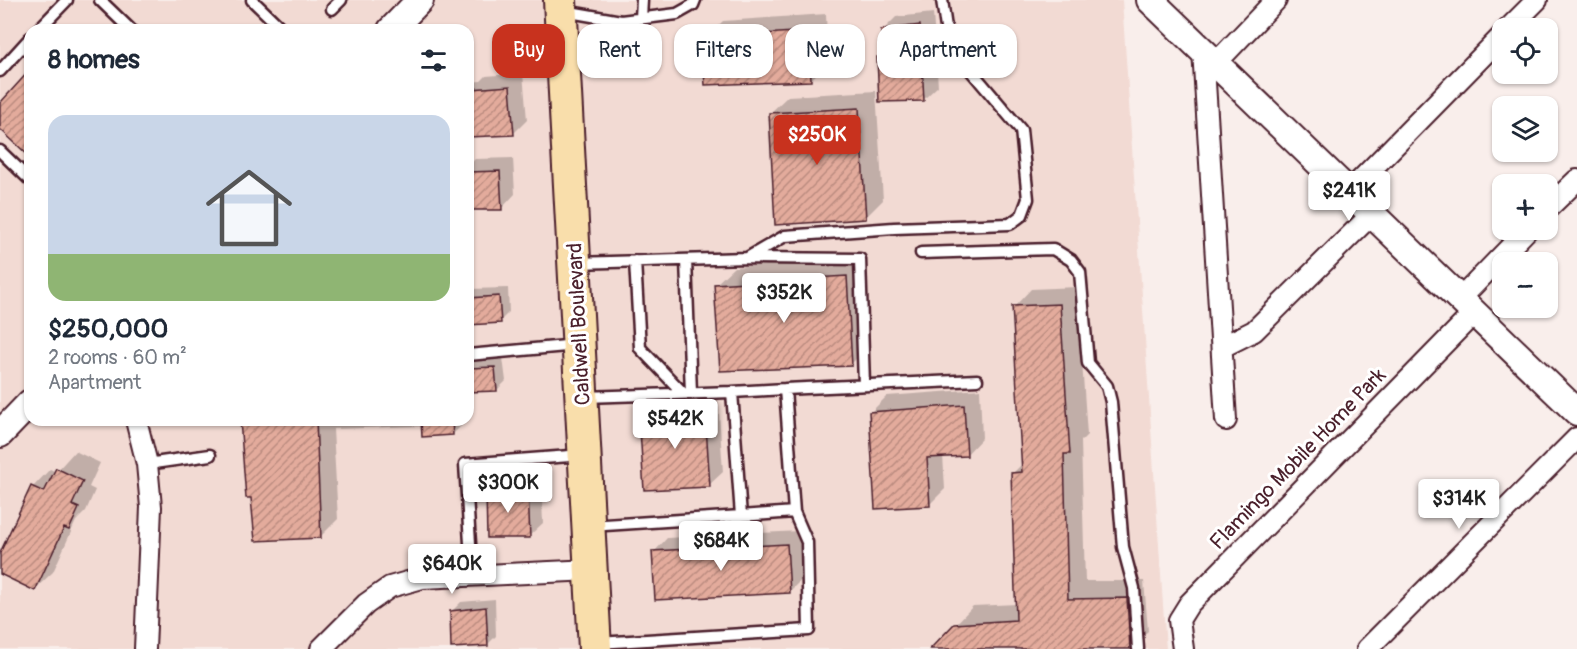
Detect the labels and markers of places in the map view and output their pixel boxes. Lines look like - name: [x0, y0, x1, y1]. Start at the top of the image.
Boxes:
- pin: $250K: [775, 115, 859, 166]
- pin: $241K: [1307, 171, 1391, 222]
- pin: $352K: [742, 273, 826, 324]
- pin: $542K: [633, 399, 717, 450]
- pin: $300K: [466, 463, 550, 514]
- pin: $314K: [1417, 479, 1501, 530]
- pin: $684K: [679, 521, 763, 572]
- pin: $640K: [410, 544, 494, 595]

